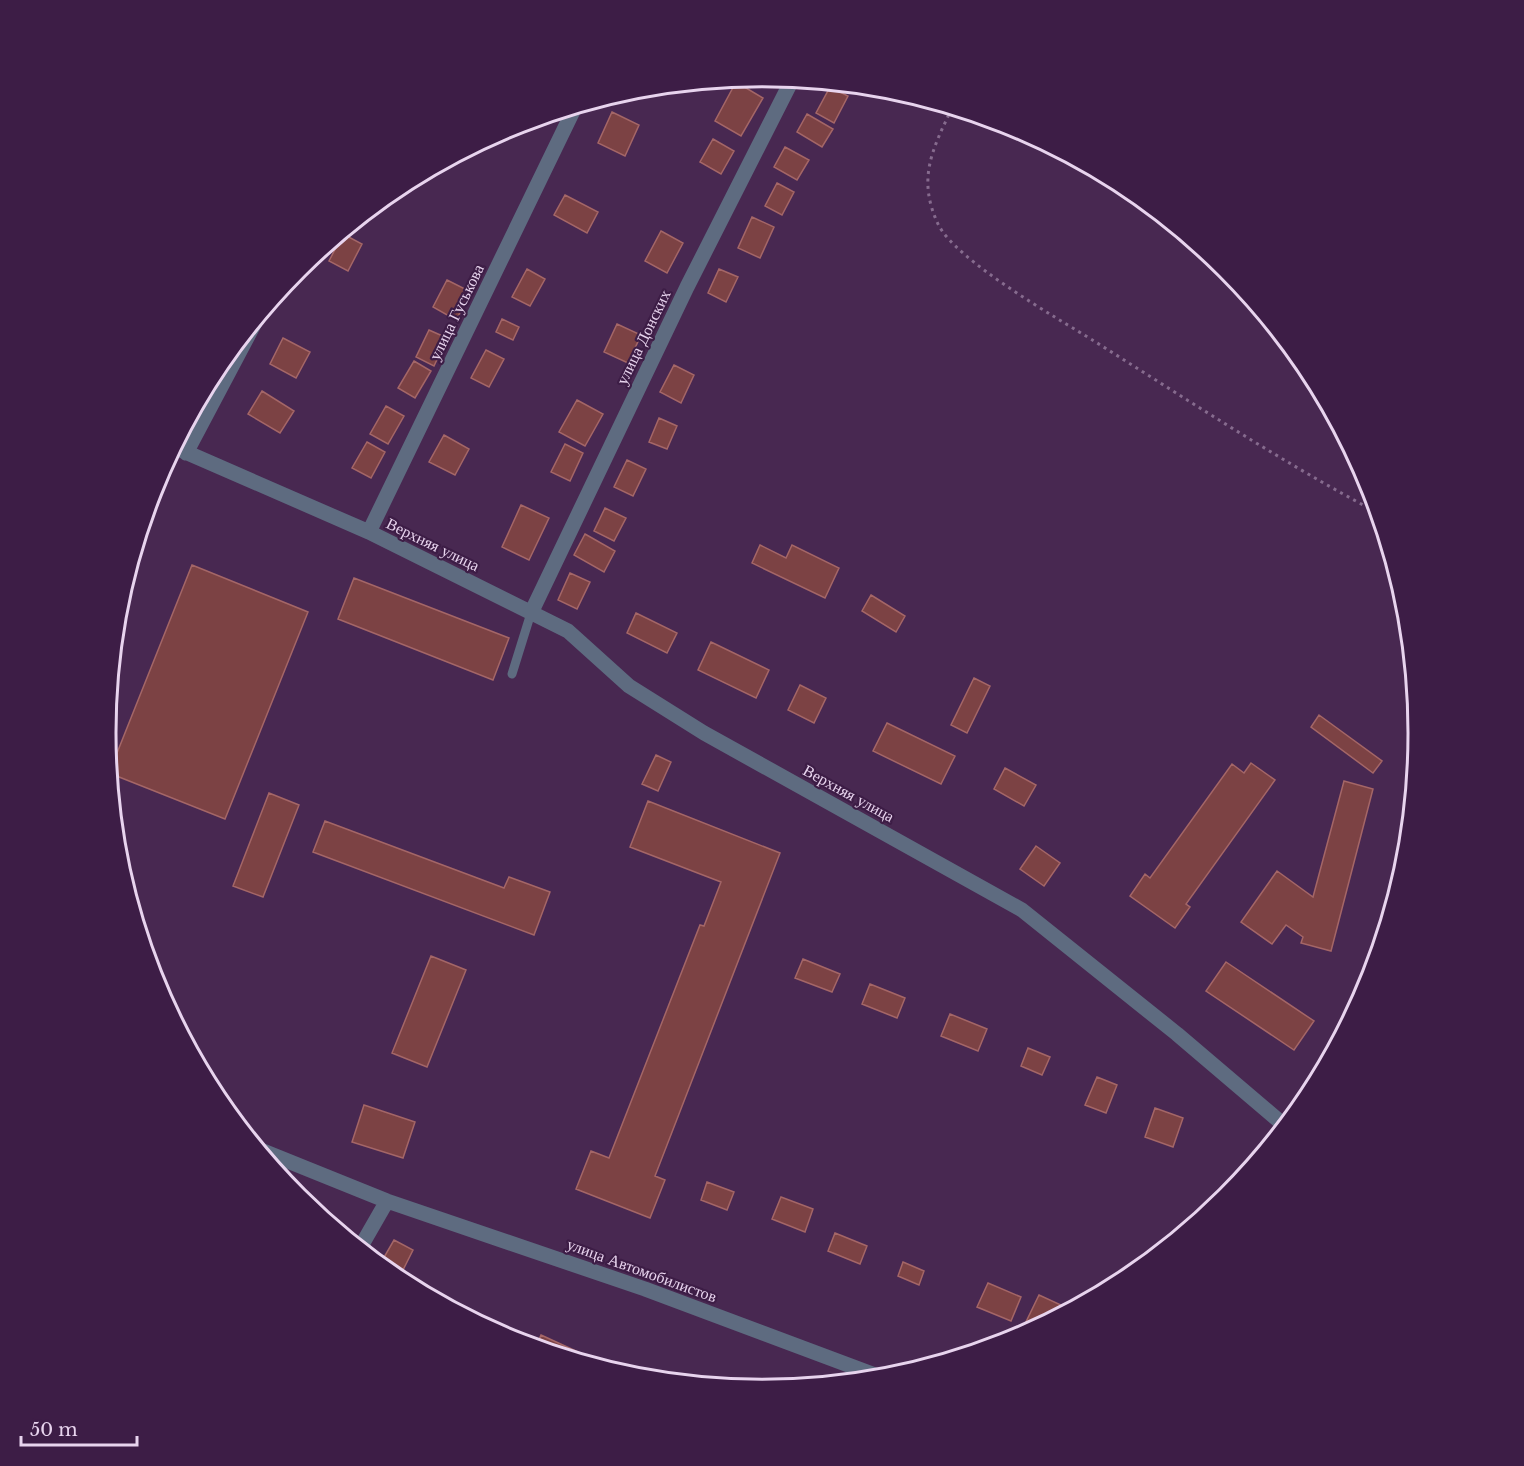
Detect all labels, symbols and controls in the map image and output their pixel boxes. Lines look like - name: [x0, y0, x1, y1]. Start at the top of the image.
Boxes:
- street label: улица Гуськова: [424, 261, 488, 363]
- street label: улица Донских: [611, 286, 675, 388]
- street label: Верхняя улица: [383, 513, 483, 575]
- street label: Верхняя улица: [800, 760, 898, 826]
- street label: улица Автомобилистов: [564, 1234, 720, 1307]
- scale bar: [21, 1409, 136, 1447]
- text: 50 m: [30, 1419, 78, 1441]

